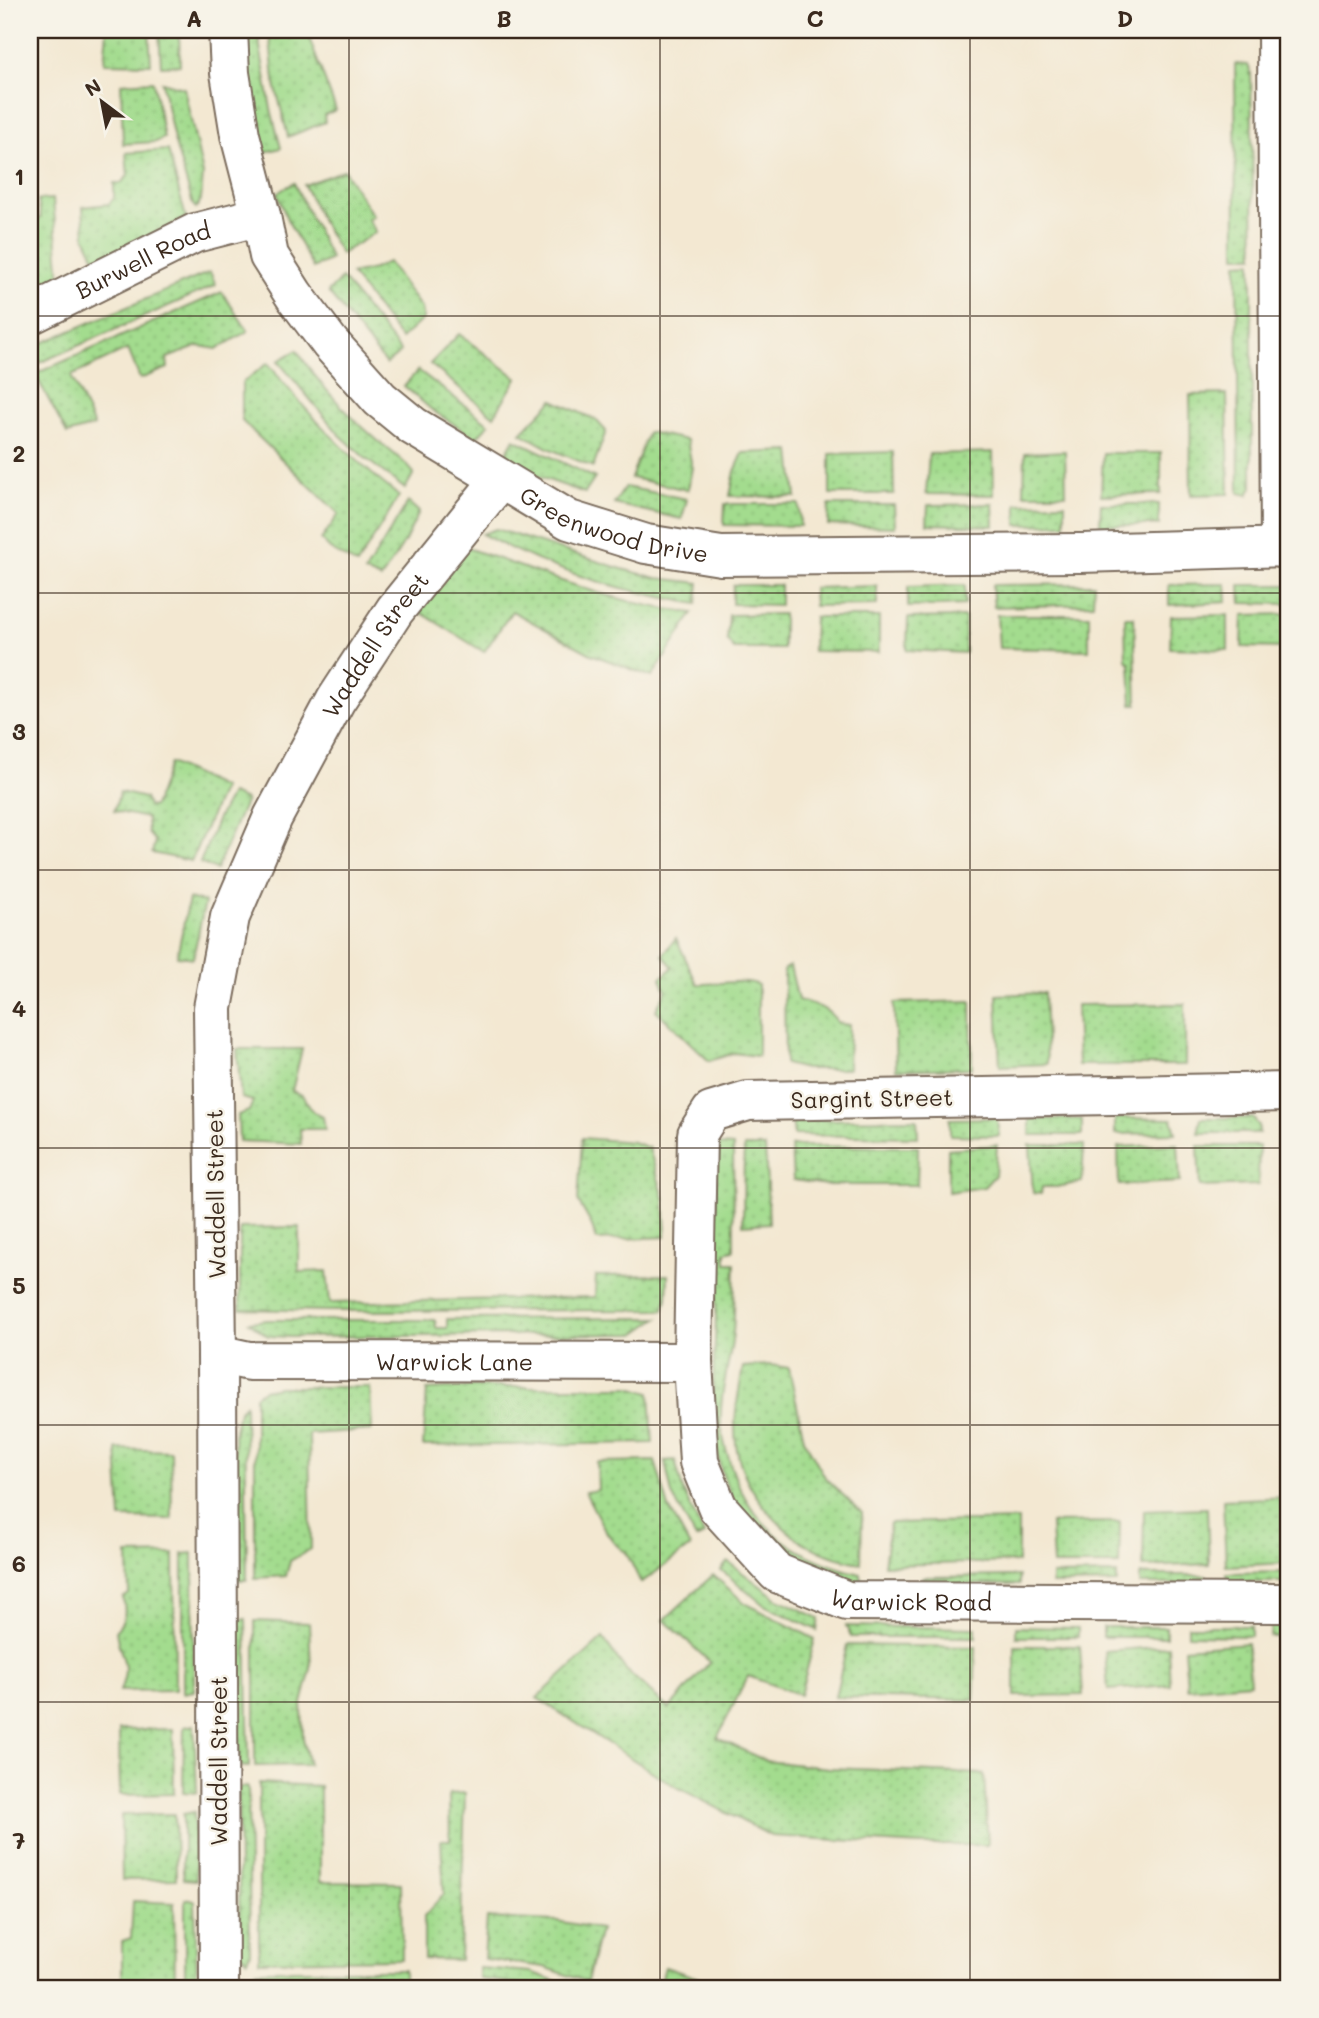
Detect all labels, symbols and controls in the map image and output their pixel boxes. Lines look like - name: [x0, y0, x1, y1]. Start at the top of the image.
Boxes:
- text: A: [186, 3, 202, 33]
- text: B: [496, 3, 512, 33]
- text: C: [806, 3, 824, 33]
- text: D: [1117, 3, 1133, 33]
- north arrow: [66, 66, 136, 136]
- text: N: [80, 73, 105, 102]
- text: 1: [14, 161, 24, 191]
- street label: Burwell Road: [70, 215, 213, 305]
- text: 2: [13, 438, 25, 468]
- street label: Greenwood Drive: [515, 479, 710, 569]
- street label: Waddell Street: [315, 565, 435, 722]
- text: 3: [12, 716, 26, 746]
- text: 4: [12, 993, 26, 1023]
- street label: Sargint Street: [790, 1082, 954, 1114]
- street label: Waddell Street: [199, 1109, 231, 1279]
- text: 5: [12, 1270, 26, 1300]
- street label: Warwick Lane: [375, 1346, 533, 1377]
- text: 6: [12, 1548, 26, 1578]
- street label: Warwick Road: [826, 1581, 992, 1617]
- street label: Waddell Street: [203, 1676, 233, 1846]
- text: 7: [13, 1825, 26, 1855]

